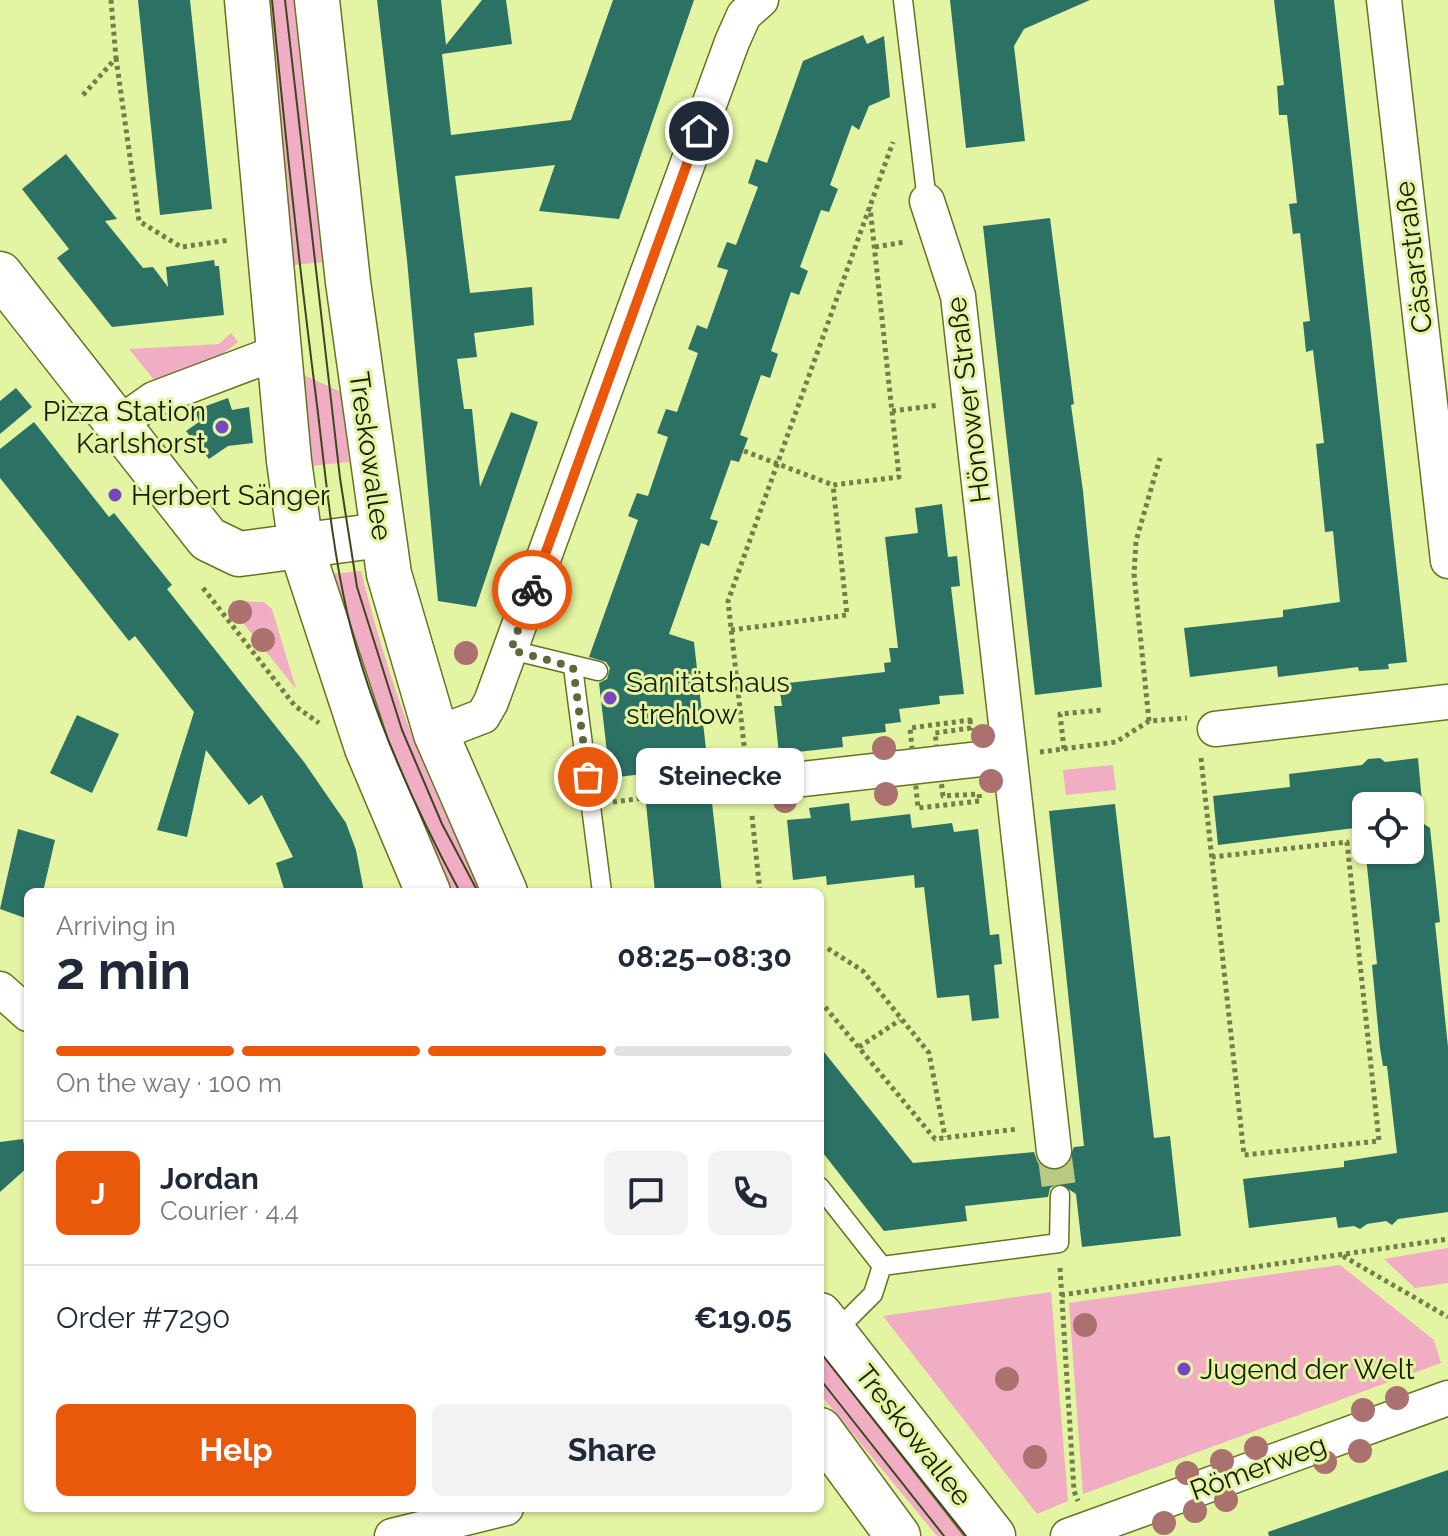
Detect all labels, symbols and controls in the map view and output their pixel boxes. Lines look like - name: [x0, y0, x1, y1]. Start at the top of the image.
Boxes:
- pin: [665, 97, 733, 165]
- icon: home: [677, 109, 721, 153]
- street label: Cäsarstraße: [1388, 179, 1439, 335]
- street label: Hönower Straße: [939, 295, 998, 505]
- street label: Treskowallee: [342, 370, 399, 542]
- place label: Pizza Station Karlshorst: [43, 395, 207, 460]
- marker: Pizza Station Karlshorst: [213, 418, 231, 436]
- place label: Herbert Sänger: [131, 479, 330, 512]
- marker: Herbert Sänger: [106, 486, 124, 504]
- courier: [492, 550, 572, 630]
- icon: bike: [510, 568, 554, 612]
- place label: Sanitätshaus strehlow: [626, 666, 790, 731]
- marker: Sanitätshaus strehlow: [601, 689, 619, 707]
- pin: [554, 743, 622, 811]
- callout: Steinecke: [636, 749, 804, 805]
- icon: bag: [566, 755, 610, 799]
- text: Steinecke: [659, 761, 781, 791]
- map controls: [1352, 792, 1424, 864]
- button: locate: [1352, 792, 1424, 864]
- text: Arriving in: [56, 911, 176, 941]
- text: 08:25–08:30: [617, 939, 792, 974]
- text: 2 min: [56, 940, 191, 1001]
- text: On the way · 100 m: [56, 1068, 282, 1098]
- button: chat: [604, 1151, 688, 1235]
- button: phone: [708, 1151, 792, 1235]
- text: Jordan: [160, 1161, 259, 1196]
- text: J: [91, 1176, 105, 1211]
- text: Courier · 4.4: [160, 1196, 299, 1226]
- text: Order #7290: [56, 1300, 230, 1335]
- text: €19.05: [694, 1300, 792, 1335]
- place label: Jugend der Welt: [1200, 1353, 1415, 1386]
- street label: Treskowallee: [848, 1358, 979, 1512]
- marker: Jugend der Welt: [1175, 1360, 1193, 1378]
- button: Help: [56, 1404, 416, 1496]
- button: Share: [432, 1404, 792, 1496]
- street label: Römerweg: [1186, 1428, 1331, 1507]

